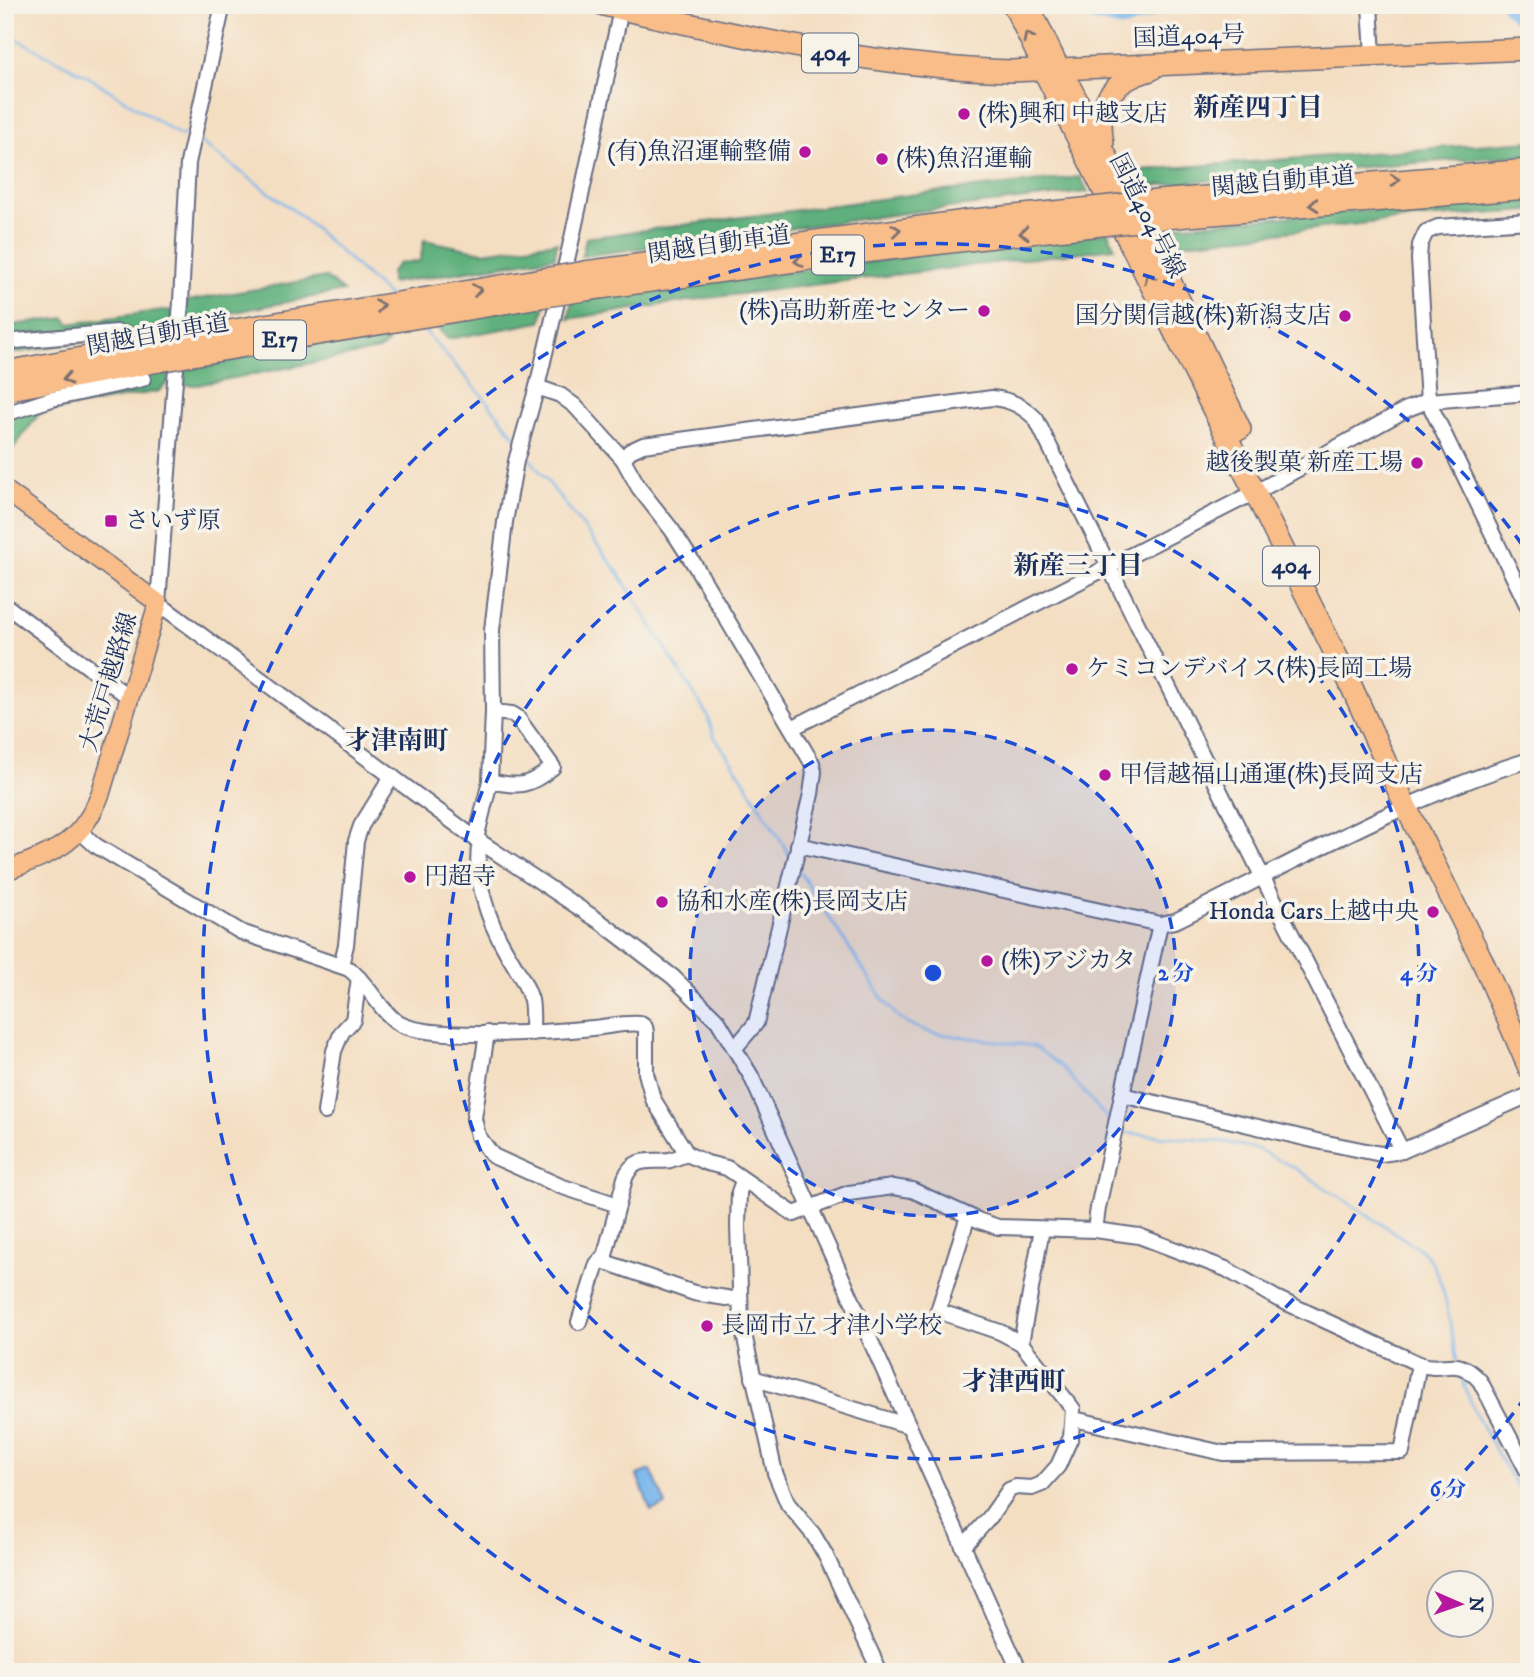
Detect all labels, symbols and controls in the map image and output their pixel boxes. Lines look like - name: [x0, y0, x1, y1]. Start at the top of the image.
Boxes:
- street label: 国道404号: [1132, 20, 1246, 54]
- one-way arrow: [1022, 32, 1036, 44]
- road number: 404: [802, 34, 858, 72]
- district label: 新産四丁目: [1193, 92, 1323, 125]
- place label: (株)興和 中越支店: [978, 99, 1167, 129]
- marker: (株)興和 中越支店: [956, 106, 972, 122]
- place label: (有)魚沼運輸整備: [607, 137, 791, 167]
- marker: (有)魚沼運輸整備: [797, 144, 813, 160]
- place label: (株)魚沼運輸: [896, 144, 1032, 174]
- street label: 国道404号線: [1103, 148, 1191, 284]
- marker: (株)魚沼運輸: [874, 151, 890, 167]
- street label: 関越自動車道: [1210, 161, 1356, 203]
- one-way arrow: [1390, 173, 1401, 188]
- one-way arrow: [1308, 198, 1320, 213]
- street label: 関越自動車道: [646, 220, 792, 270]
- one-way arrow: [890, 223, 902, 238]
- one-way arrow: [1019, 225, 1030, 240]
- road number: E17: [812, 236, 864, 274]
- one-way arrow: [793, 253, 804, 268]
- one-way arrow: [1143, 273, 1157, 285]
- one-way arrow: [471, 283, 483, 298]
- place label: (株)高助新産センター: [739, 296, 970, 326]
- one-way arrow: [374, 299, 386, 314]
- place label: 国分関信越(株)新潟支店: [1075, 301, 1331, 331]
- marker: (株)高助新産センター: [976, 303, 992, 319]
- street label: 関越自動車道: [84, 308, 232, 362]
- marker: 国分関信越(株)新潟支店: [1337, 308, 1353, 324]
- road number: E17: [254, 320, 306, 360]
- one-way arrow: [61, 370, 73, 385]
- place label: 越後製菓 新産工場: [1206, 448, 1403, 478]
- marker: 越後製菓 新産工場: [1409, 455, 1425, 471]
- place label: さいず原: [125, 506, 221, 536]
- marker: さいず原: [103, 513, 119, 529]
- road number: 404: [1263, 546, 1319, 586]
- district label: 新産三丁目: [1013, 550, 1143, 583]
- street label: 大荒戸越路線: [74, 609, 144, 755]
- place label: ケミコンデバイス(株)長岡工場: [1086, 654, 1412, 684]
- marker: ケミコンデバイス(株)長岡工場: [1064, 661, 1080, 677]
- district label: 才津南町: [345, 725, 449, 758]
- place label: 甲信越福山通運(株)長岡支店: [1119, 760, 1423, 790]
- marker: 甲信越福山通運(株)長岡支店: [1097, 767, 1113, 783]
- place label: 円超寺: [424, 862, 496, 892]
- marker: 円超寺: [402, 869, 418, 885]
- place label: 協和水産(株)長岡支店: [676, 887, 908, 917]
- marker: 協和水産(株)長岡支店: [654, 894, 670, 910]
- place label: Honda Cars上越中央: [1209, 897, 1419, 927]
- marker: Honda Cars上越中央: [1425, 904, 1441, 920]
- place label: (株)アジカタ: [1001, 946, 1136, 976]
- marker: (株)アジカタ: [979, 953, 995, 969]
- centre of rings: [921, 961, 945, 985]
- text: 2 分: [1158, 961, 1194, 987]
- text: 4 分: [1400, 961, 1438, 987]
- place label: 長岡市立 才津小学校: [721, 1311, 942, 1341]
- marker: 長岡市立 才津小学校: [699, 1318, 715, 1334]
- district label: 才津西町: [962, 1366, 1066, 1399]
- text: 6 分: [1430, 1477, 1466, 1503]
- north arrow: [1426, 1568, 1496, 1638]
- text: N: [1464, 1596, 1487, 1613]

